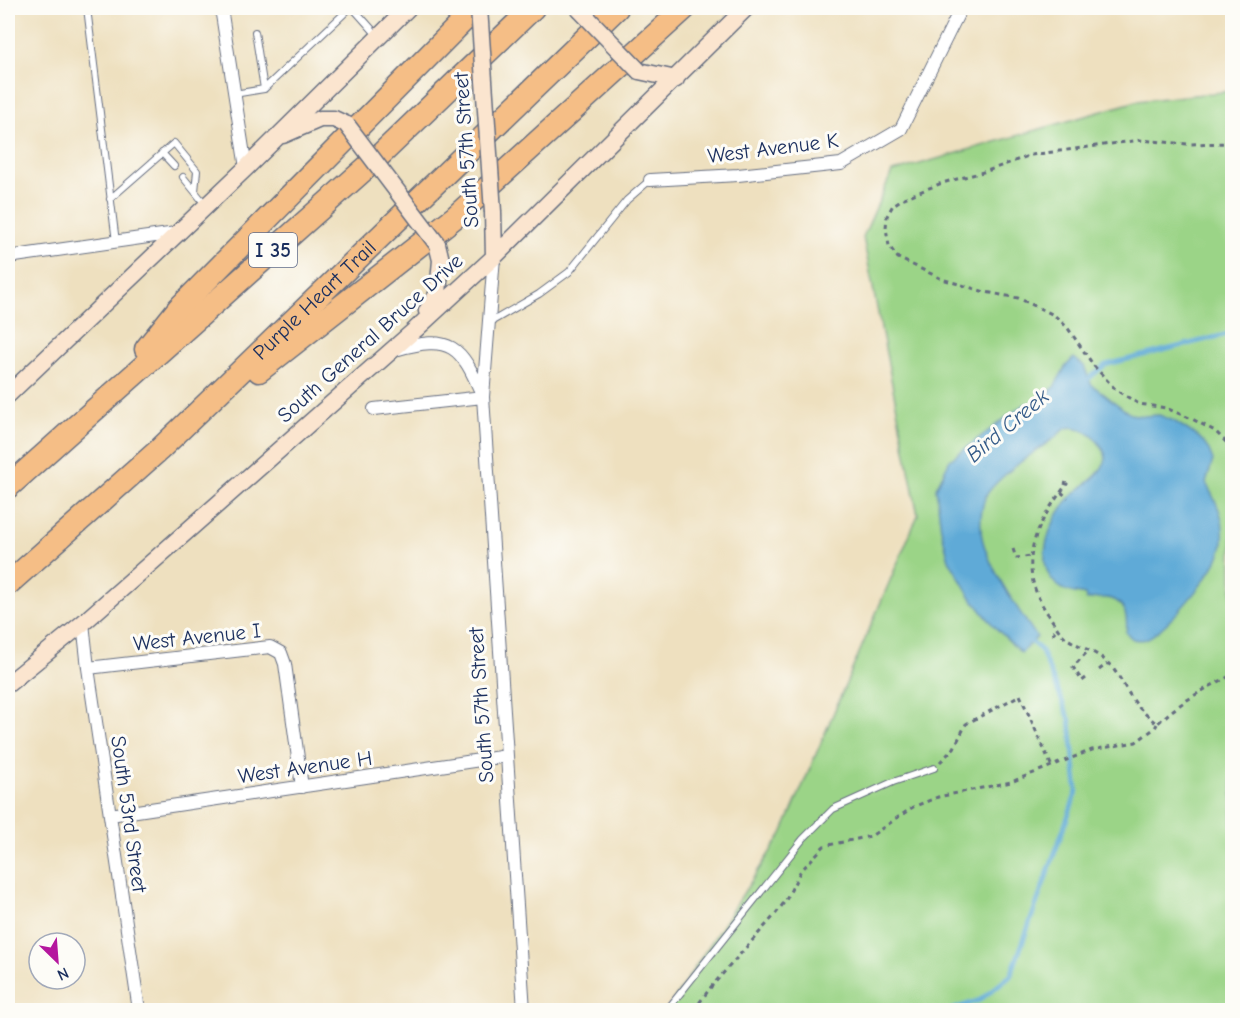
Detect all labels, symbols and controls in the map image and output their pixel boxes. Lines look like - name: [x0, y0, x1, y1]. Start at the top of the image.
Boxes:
- street label: South 57th Street: [449, 70, 483, 229]
- street label: West Avenue K: [706, 128, 840, 168]
- road number: I 35: [249, 233, 297, 267]
- street label: Purple Heart Trail: [248, 235, 381, 365]
- street label: South General Bruce Drive: [273, 249, 467, 427]
- water label: Bird Creek: [961, 383, 1055, 468]
- street label: West Avenue I: [132, 618, 262, 656]
- street label: South 57th Street: [464, 625, 498, 784]
- street label: South 53rd Street: [106, 734, 152, 895]
- street label: West Avenue H: [236, 746, 374, 788]
- north arrow: [27, 931, 87, 991]
- text: N: [54, 963, 71, 984]

